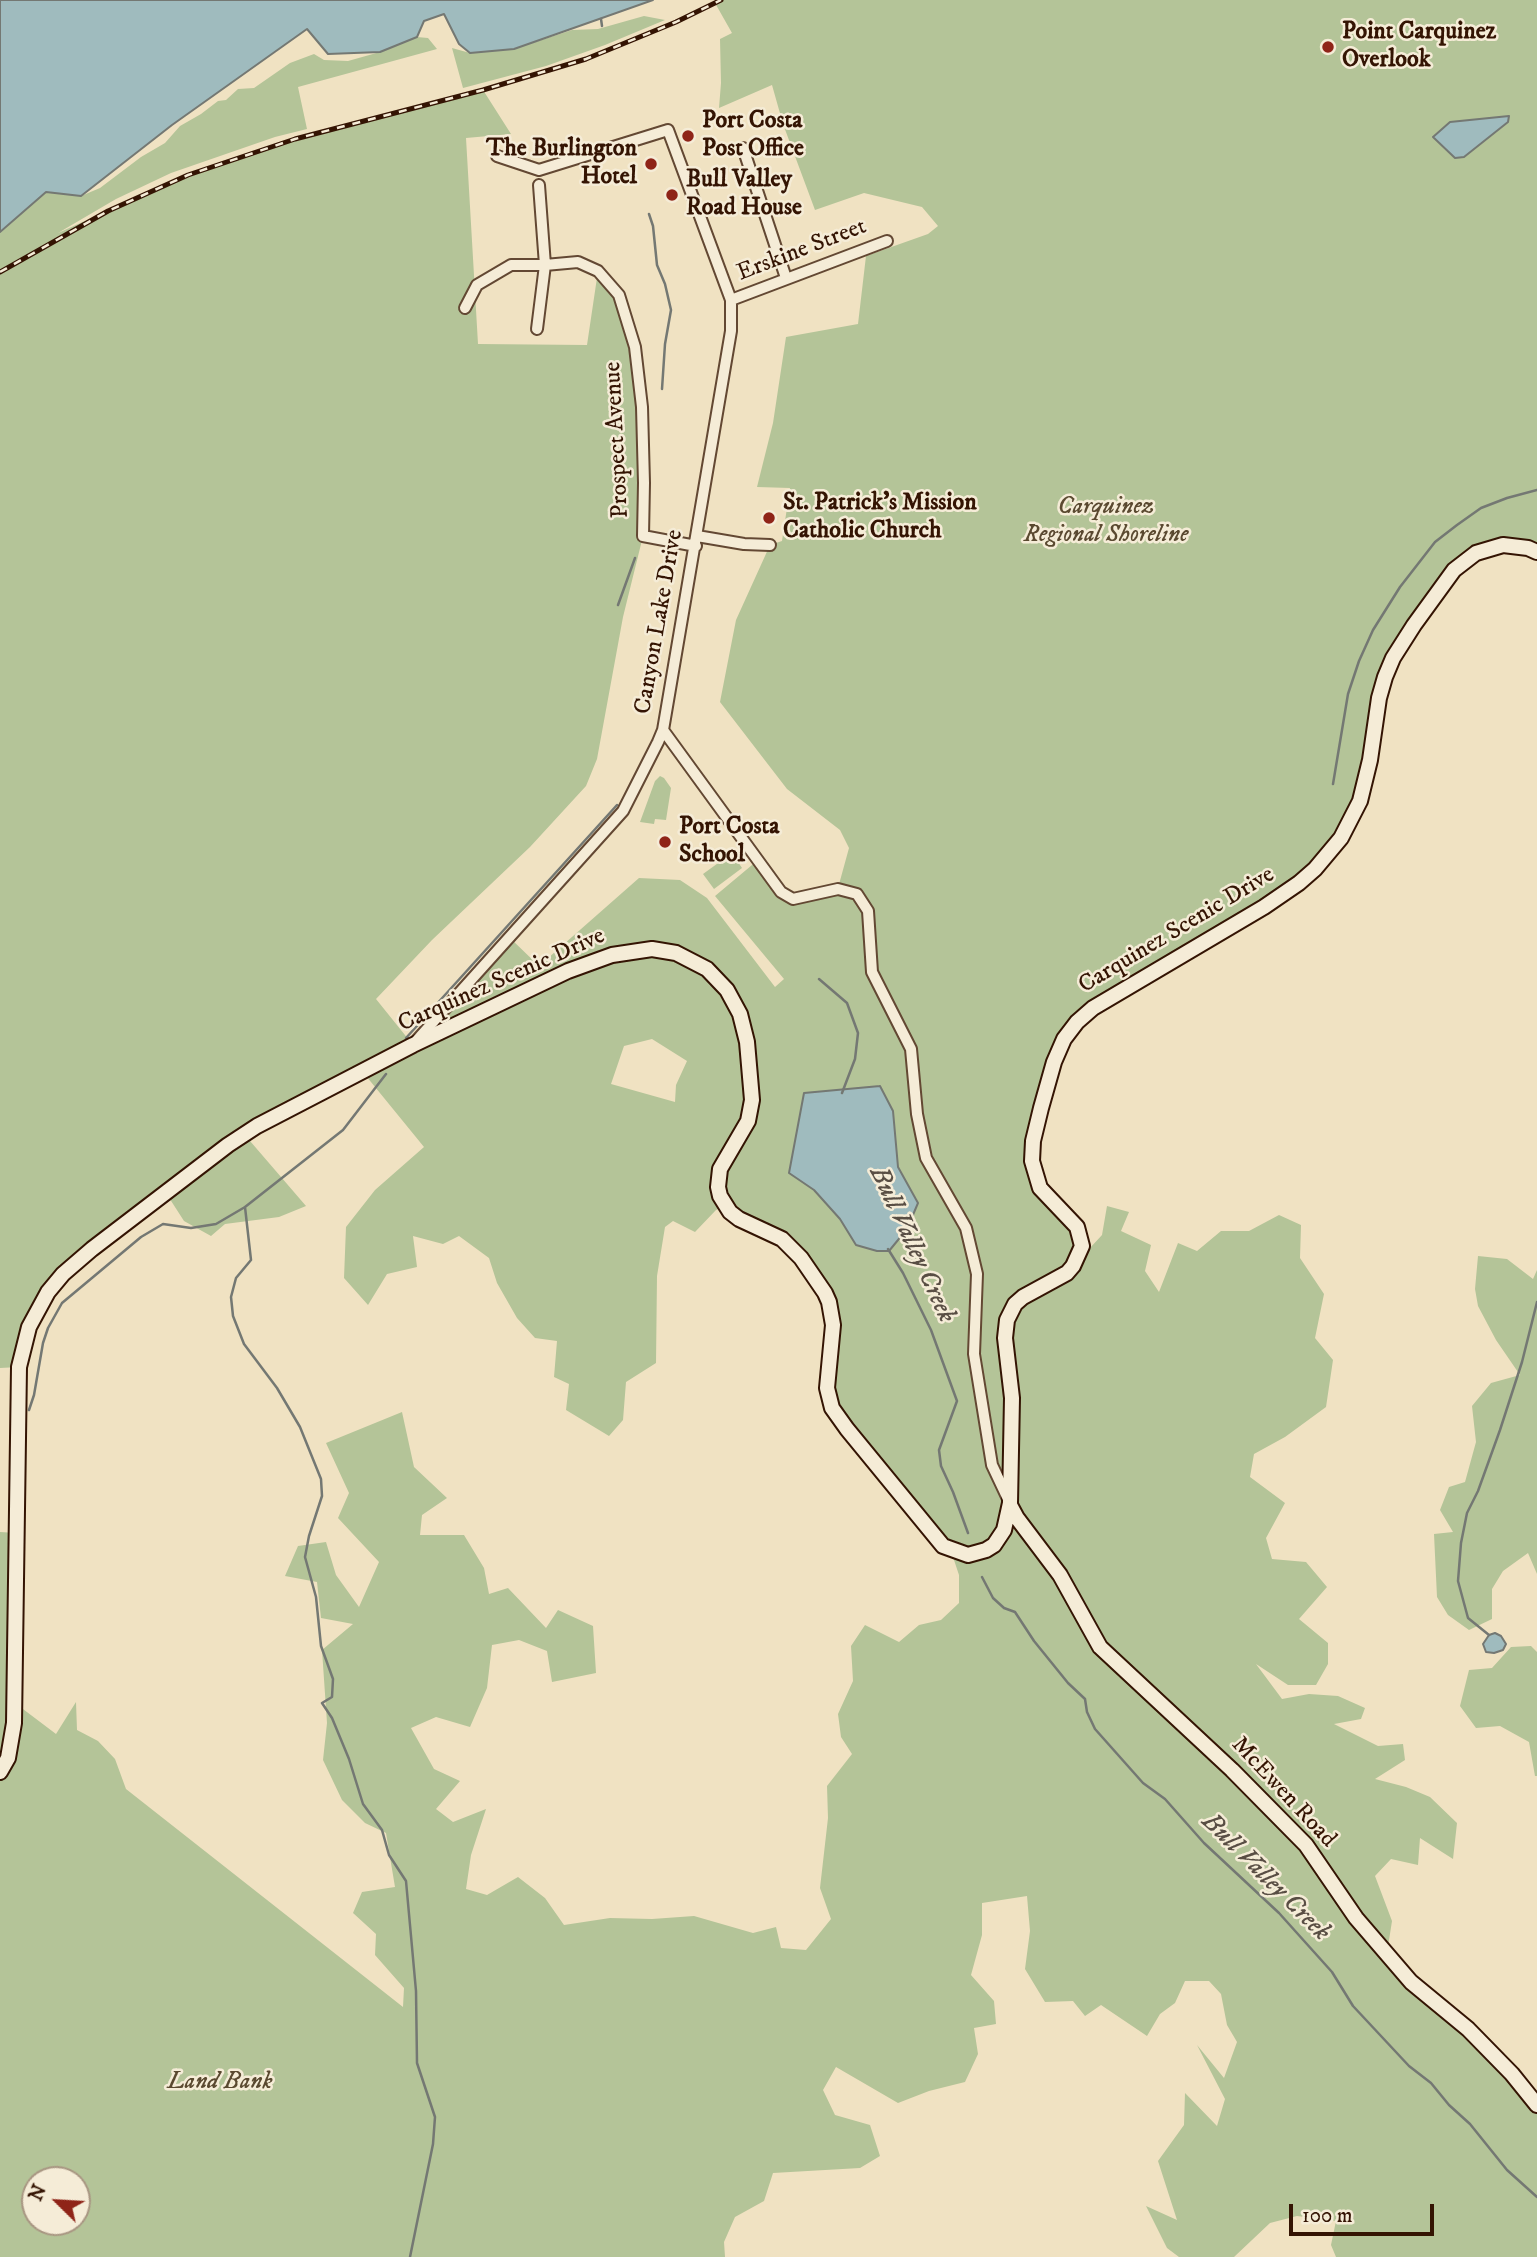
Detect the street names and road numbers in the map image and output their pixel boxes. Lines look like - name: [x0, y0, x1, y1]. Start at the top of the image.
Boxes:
- street label: Erskine Street: [733, 213, 871, 289]
- street label: Prospect Avenue: [600, 361, 636, 519]
- street label: Canyon Lake Drive: [630, 527, 690, 717]
- street label: Carquinez Scenic Drive: [1074, 861, 1280, 1001]
- street label: Carquinez Scenic Drive: [394, 922, 610, 1040]
- street label: McEwen Road: [1224, 1732, 1342, 1854]

